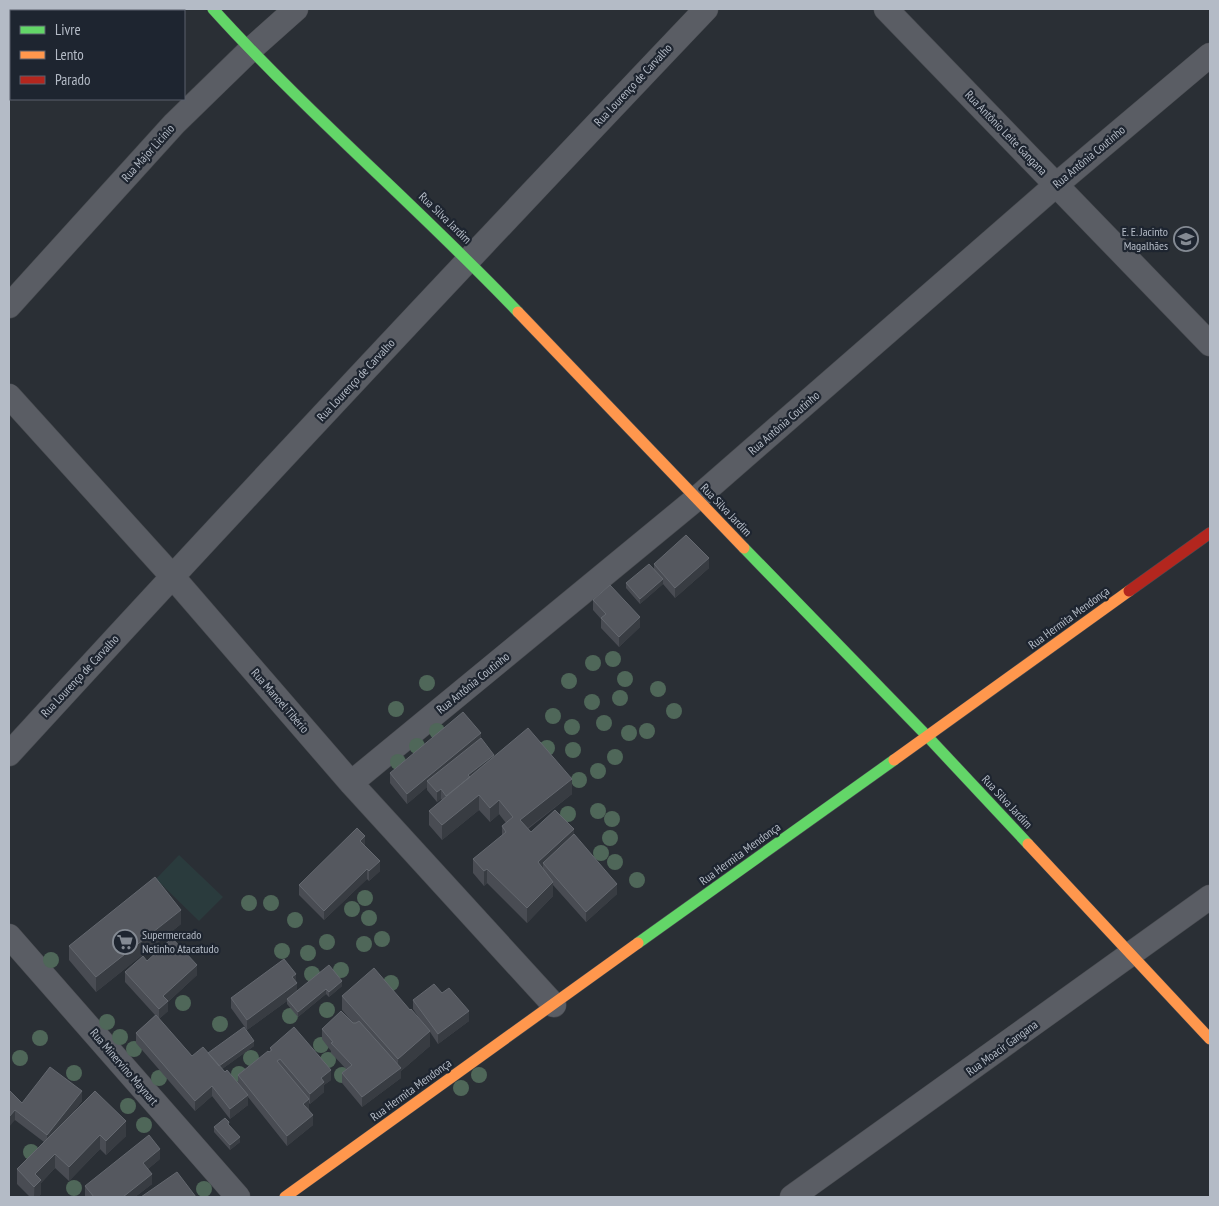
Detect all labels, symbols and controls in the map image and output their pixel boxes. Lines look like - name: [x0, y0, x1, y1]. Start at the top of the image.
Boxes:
- legend: [10, 10, 185, 100]
- text: Livre: [55, 20, 81, 39]
- street label: Rua Lourenço de Carvalho: [591, 40, 675, 129]
- text: Lento: [55, 45, 84, 64]
- text: Parado: [55, 70, 90, 89]
- street label: Rua Antônio Leite Gangana: [962, 87, 1051, 178]
- street label: Rua Major Licínio: [118, 121, 177, 184]
- street label: Rua Antônia Coutinho: [1049, 122, 1128, 191]
- street label: Rua Silva Jardim: [416, 189, 475, 247]
- place label: E. E. Jacinto Magalhães: [1122, 224, 1168, 253]
- school or university icon: E. E. Jacinto Magalhães: [1173, 226, 1199, 252]
- street label: Rua Lourenço de Carvalho: [314, 335, 398, 424]
- street label: Rua Antônia Coutinho: [745, 388, 822, 458]
- street label: Rua Silva Jardim: [698, 480, 755, 539]
- street label: Rua Hermita Mendonça: [1025, 583, 1112, 652]
- street label: Rua Lourenço de Carvalho: [38, 631, 122, 720]
- street label: Rua Antônia Coutinho: [433, 649, 512, 717]
- street label: Rua Manoel Tibério: [248, 665, 312, 736]
- street label: Rua Silva Jardim: [979, 772, 1036, 832]
- street label: Rua Hermita Mendonça: [696, 819, 783, 888]
- place label: Supermercado Netinho Atacatudo: [142, 927, 219, 956]
- supermarket icon: Supermercado Netinho Atacatudo: [112, 929, 138, 955]
- street label: Rua Moacir Gangana: [963, 1017, 1041, 1079]
- street label: Rua Minervino Maynart: [87, 1025, 162, 1108]
- street label: Rua Hermita Mendonça: [367, 1055, 454, 1124]

